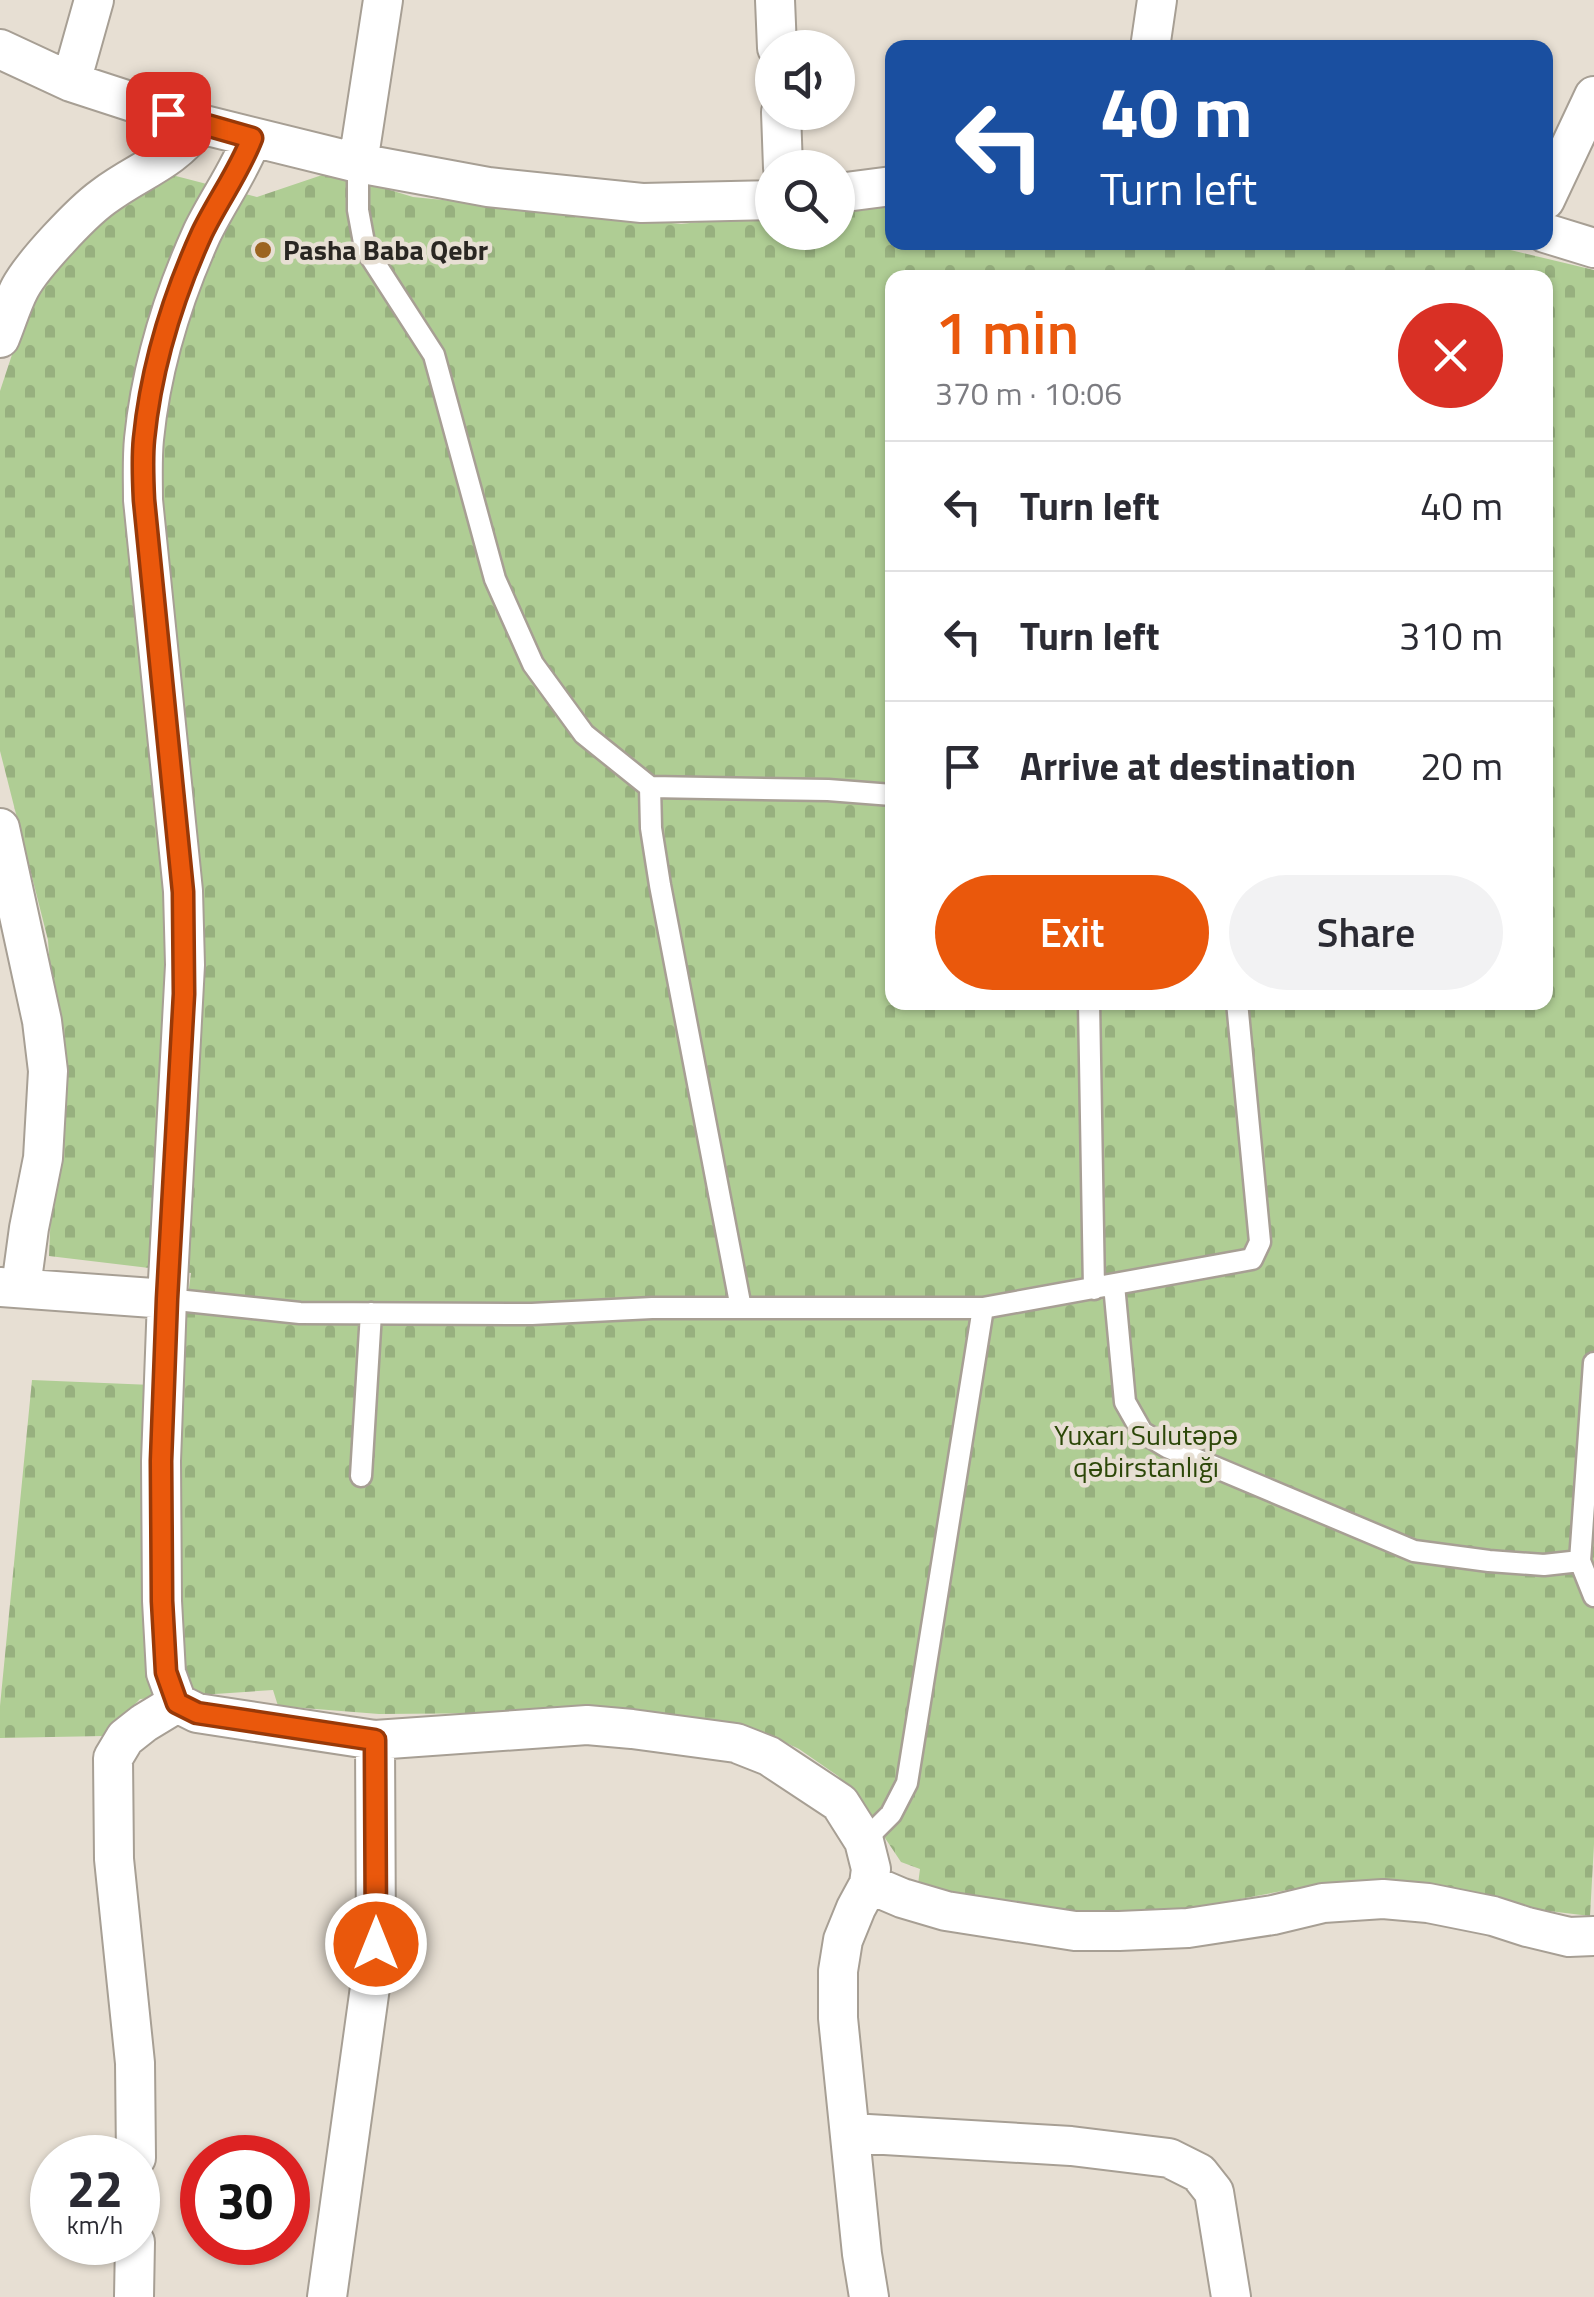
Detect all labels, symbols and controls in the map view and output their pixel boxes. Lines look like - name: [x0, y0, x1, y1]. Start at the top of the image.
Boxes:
- map controls: [755, 30, 855, 250]
- button: sound: [755, 30, 855, 130]
- text: 40 m: [1100, 58, 1253, 164]
- pin: [126, 72, 211, 157]
- icon: left: [935, 80, 1065, 210]
- icon: arrive: [141, 87, 196, 142]
- button: search: [755, 150, 855, 250]
- text: Turn left: [1100, 154, 1257, 222]
- place label: Pasha Baba Qebr: [283, 228, 488, 271]
- marker: Pasha Baba Qebr: [252, 239, 274, 261]
- text: 1 min: [935, 286, 1079, 377]
- button: close: [1398, 303, 1503, 408]
- text: 370 m · 10:06: [935, 369, 1122, 417]
- text: Turn left: [1020, 477, 1160, 535]
- text: 40 m: [1420, 477, 1503, 535]
- icon: left: [935, 479, 990, 534]
- text: Turn left: [1020, 607, 1160, 665]
- text: 310 m: [1399, 607, 1503, 665]
- icon: left: [935, 609, 990, 664]
- text: Arrive at destination: [1020, 737, 1356, 795]
- text: 20 m: [1420, 737, 1503, 795]
- icon: arrive: [935, 739, 990, 794]
- button: Exit: [935, 875, 1209, 990]
- button: Share: [1229, 875, 1503, 990]
- park label: Yuxarı Sulutəpə qəbirstanlığı: [1054, 1413, 1238, 1488]
- position arrow: [324, 1892, 428, 1996]
- speed limit sign: 30: [180, 2135, 310, 2265]
- text: 22: [67, 2150, 123, 2226]
- text: km/h: [67, 2206, 123, 2244]

